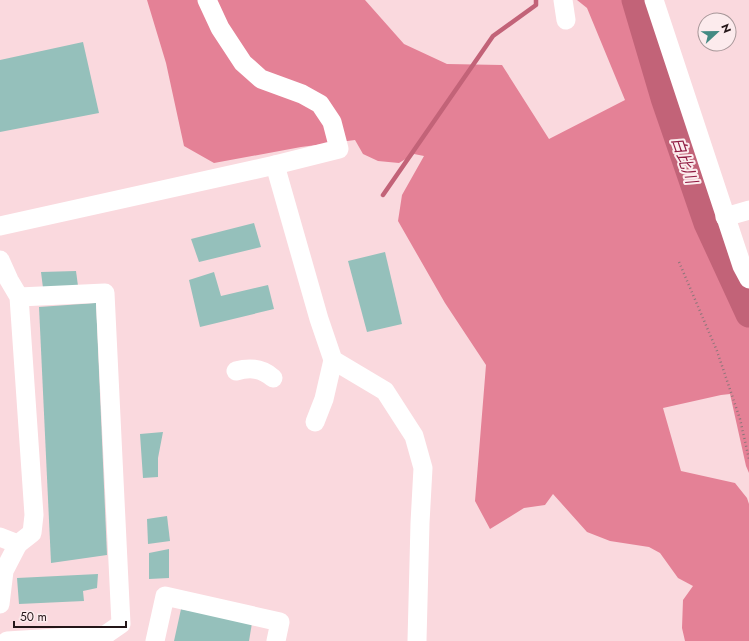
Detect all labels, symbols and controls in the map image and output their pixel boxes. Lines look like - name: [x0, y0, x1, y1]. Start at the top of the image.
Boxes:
- north arrow: [697, 12, 737, 52]
- text: N: [717, 21, 735, 35]
- water label: 白比川: [666, 134, 704, 188]
- scale bar: [14, 603, 126, 629]
- text: 50 m: [20, 608, 47, 626]

